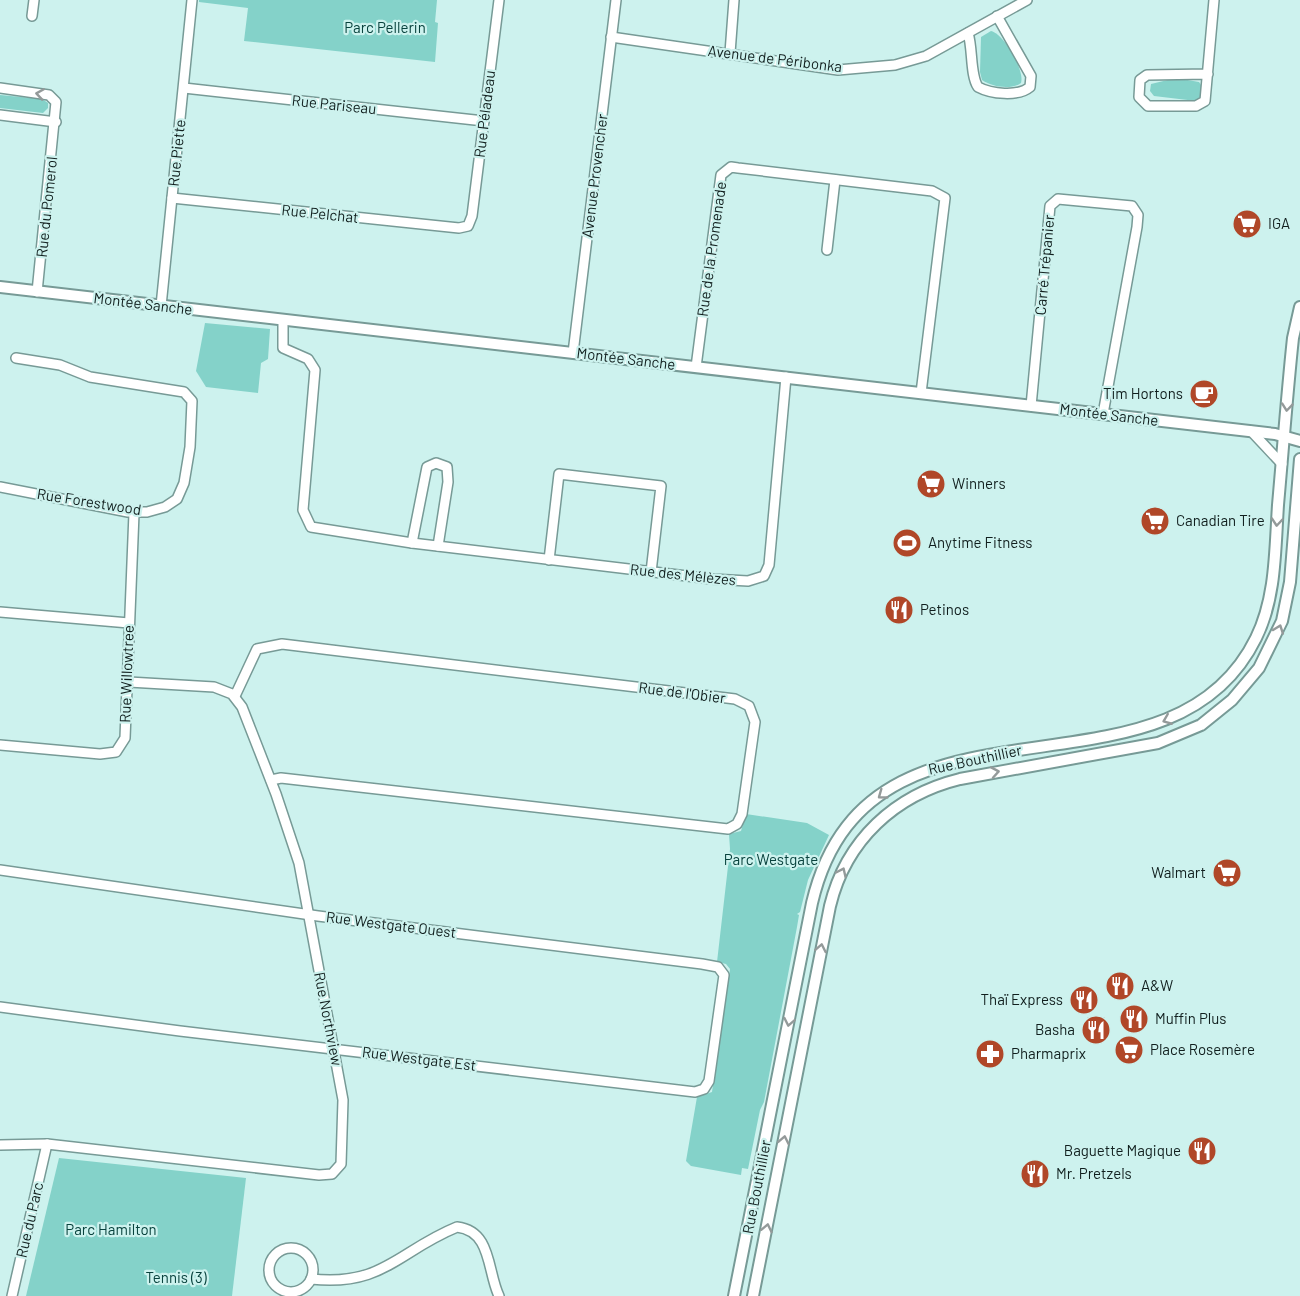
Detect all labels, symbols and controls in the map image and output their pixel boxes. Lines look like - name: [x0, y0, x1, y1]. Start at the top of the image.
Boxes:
- park label: Parc Pellerin: [344, 18, 426, 36]
- street label: Avenue de Péribonka: [707, 41, 843, 75]
- street label: Rue Péladeau: [470, 69, 498, 159]
- one-way arrow: [35, 88, 44, 100]
- street label: Rue Pariseau: [291, 91, 377, 117]
- street label: Avenue Provencher: [577, 112, 611, 239]
- street label: Rue Piette: [164, 118, 188, 187]
- street label: Rue du Pomerol: [32, 155, 60, 258]
- street label: Rue de la Promenade: [693, 180, 729, 318]
- street label: Rue Pelchat: [281, 200, 359, 226]
- supermarket icon: IGA: [1231, 208, 1263, 240]
- street label: Carré Trépanier: [1031, 213, 1057, 316]
- place label: IGA: [1268, 214, 1290, 232]
- street label: Montée Sanche: [93, 288, 194, 318]
- street label: Montée Sanche: [576, 343, 677, 373]
- cafe icon: Tim Hortons: [1188, 378, 1220, 410]
- place label: Tim Hortons: [1103, 384, 1183, 402]
- street label: Montée Sanche: [1059, 399, 1160, 429]
- one-way arrow: [1281, 402, 1294, 411]
- supermarket icon: Winners: [915, 468, 947, 500]
- place label: Winners: [952, 474, 1006, 492]
- street label: Rue Forestwood: [36, 484, 143, 518]
- supermarket icon: Canadian Tire: [1139, 505, 1171, 537]
- place label: Canadian Tire: [1176, 511, 1265, 529]
- one-way arrow: [1271, 517, 1284, 526]
- sports icon: Anytime Fitness: [891, 527, 923, 559]
- place label: Anytime Fitness: [928, 533, 1032, 551]
- street label: Rue des Mélèzes: [629, 559, 737, 589]
- restaurant icon: Petinos: [883, 594, 915, 626]
- place label: Petinos: [920, 600, 969, 618]
- street label: Rue Willowtree: [115, 625, 137, 723]
- one-way arrow: [1271, 625, 1284, 635]
- street label: Rue de l'Obier: [638, 678, 727, 706]
- one-way arrow: [1162, 713, 1173, 725]
- street label: Rue Bouthillier: [926, 740, 1024, 778]
- one-way arrow: [989, 766, 999, 779]
- one-way arrow: [877, 787, 888, 798]
- park label: Parc Westgate: [724, 850, 818, 868]
- supermarket icon: Walmart: [1211, 857, 1243, 889]
- place label: Walmart: [1151, 863, 1206, 881]
- one-way arrow: [834, 867, 846, 878]
- street label: Rue Westgate Ouest: [325, 907, 457, 941]
- one-way arrow: [814, 944, 827, 954]
- street label: Rue Northview: [311, 970, 347, 1067]
- restaurant icon: A&W: [1104, 970, 1136, 1002]
- place label: A&W: [1141, 976, 1173, 994]
- restaurant icon: Thaï Express: [1068, 984, 1100, 1016]
- place label: Thaï Express: [981, 990, 1063, 1008]
- restaurant icon: Muffin Plus: [1118, 1003, 1150, 1035]
- place label: Muffin Plus: [1155, 1009, 1227, 1027]
- restaurant icon: Basha: [1080, 1014, 1112, 1046]
- one-way arrow: [783, 1017, 796, 1027]
- place label: Basha: [1035, 1020, 1075, 1038]
- supermarket icon: Place Rosemère: [1113, 1034, 1145, 1066]
- pharmacy icon: Pharmaprix: [974, 1038, 1006, 1070]
- place label: Place Rosemère: [1150, 1040, 1255, 1058]
- street label: Rue Westgate Est: [361, 1042, 477, 1074]
- place label: Pharmaprix: [1011, 1044, 1086, 1062]
- one-way arrow: [777, 1135, 790, 1145]
- restaurant icon: Baguette Magique: [1186, 1135, 1218, 1167]
- street label: Rue Bouthillier: [738, 1138, 774, 1235]
- place label: Baguette Magique: [1064, 1141, 1181, 1159]
- restaurant icon: Mr. Pretzels: [1019, 1158, 1051, 1190]
- place label: Mr. Pretzels: [1056, 1164, 1132, 1182]
- street label: Rue du Parc: [12, 1180, 47, 1259]
- park label: Parc Hamilton: [65, 1220, 157, 1238]
- one-way arrow: [759, 1223, 772, 1233]
- park label: Tennis (3): [145, 1268, 207, 1286]

